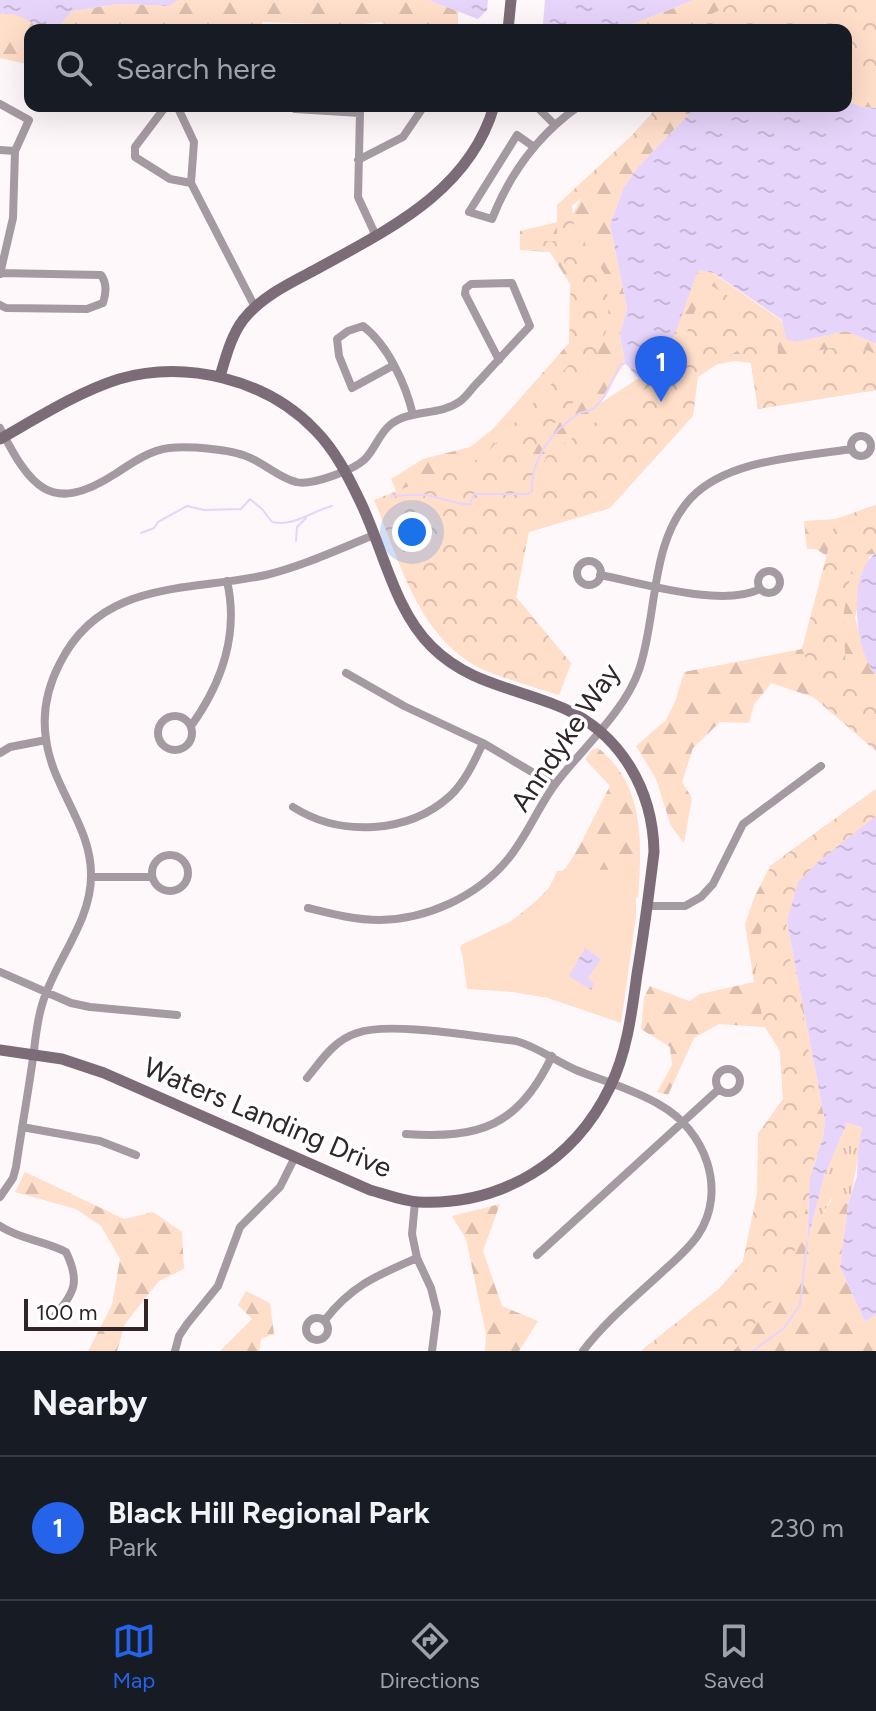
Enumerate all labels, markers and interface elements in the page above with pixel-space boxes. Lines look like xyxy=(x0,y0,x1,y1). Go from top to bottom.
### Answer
search box xyxy=(24,24,852,112)
icon: search xyxy=(52,46,96,90)
text: Search here xyxy=(116,50,276,87)
pin: 1 xyxy=(635,336,687,402)
your location xyxy=(392,512,432,552)
street label: Anndyke Way xyxy=(503,656,627,818)
street label: Waters Landing Drive xyxy=(139,1049,397,1185)
scale bar xyxy=(24,1295,148,1331)
text: 100 m xyxy=(36,1299,97,1326)
text: Nearby xyxy=(32,1383,147,1424)
text: Black Hill Regional Park xyxy=(108,1494,430,1531)
text: 1 xyxy=(53,1512,63,1544)
text: 230 m xyxy=(770,1512,844,1544)
text: Park xyxy=(108,1531,157,1563)
tab: Map xyxy=(112,1619,156,1694)
tab: Directions xyxy=(380,1619,480,1694)
tab: Saved xyxy=(703,1619,764,1694)

